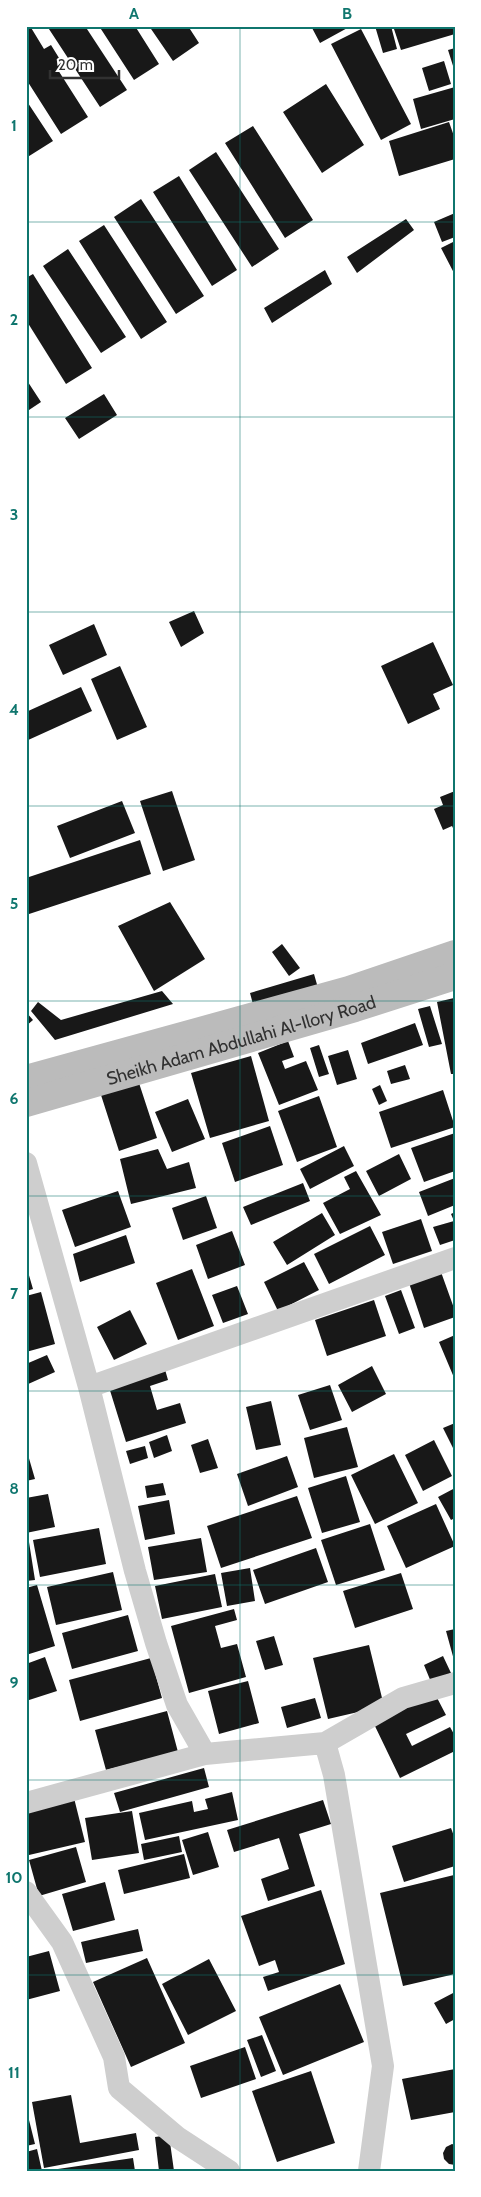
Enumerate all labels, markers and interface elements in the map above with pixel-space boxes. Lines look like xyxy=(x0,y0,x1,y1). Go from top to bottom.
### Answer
text: A xyxy=(129,4,139,23)
text: B xyxy=(342,4,352,23)
scale bar xyxy=(50,48,119,80)
text: 20 m xyxy=(58,56,93,74)
text: 1 xyxy=(11,116,17,135)
text: 2 xyxy=(10,310,18,329)
text: 3 xyxy=(10,505,18,524)
text: 4 xyxy=(9,700,19,719)
text: 5 xyxy=(10,894,18,913)
street label: Sheikh Adam Abdullahi Al-Ilory Road xyxy=(104,991,378,1090)
text: 6 xyxy=(10,1089,19,1108)
text: 7 xyxy=(10,1284,19,1303)
text: 8 xyxy=(9,1479,19,1498)
text: 9 xyxy=(10,1673,19,1692)
text: 10 xyxy=(5,1868,23,1887)
text: 11 xyxy=(8,2063,20,2082)

